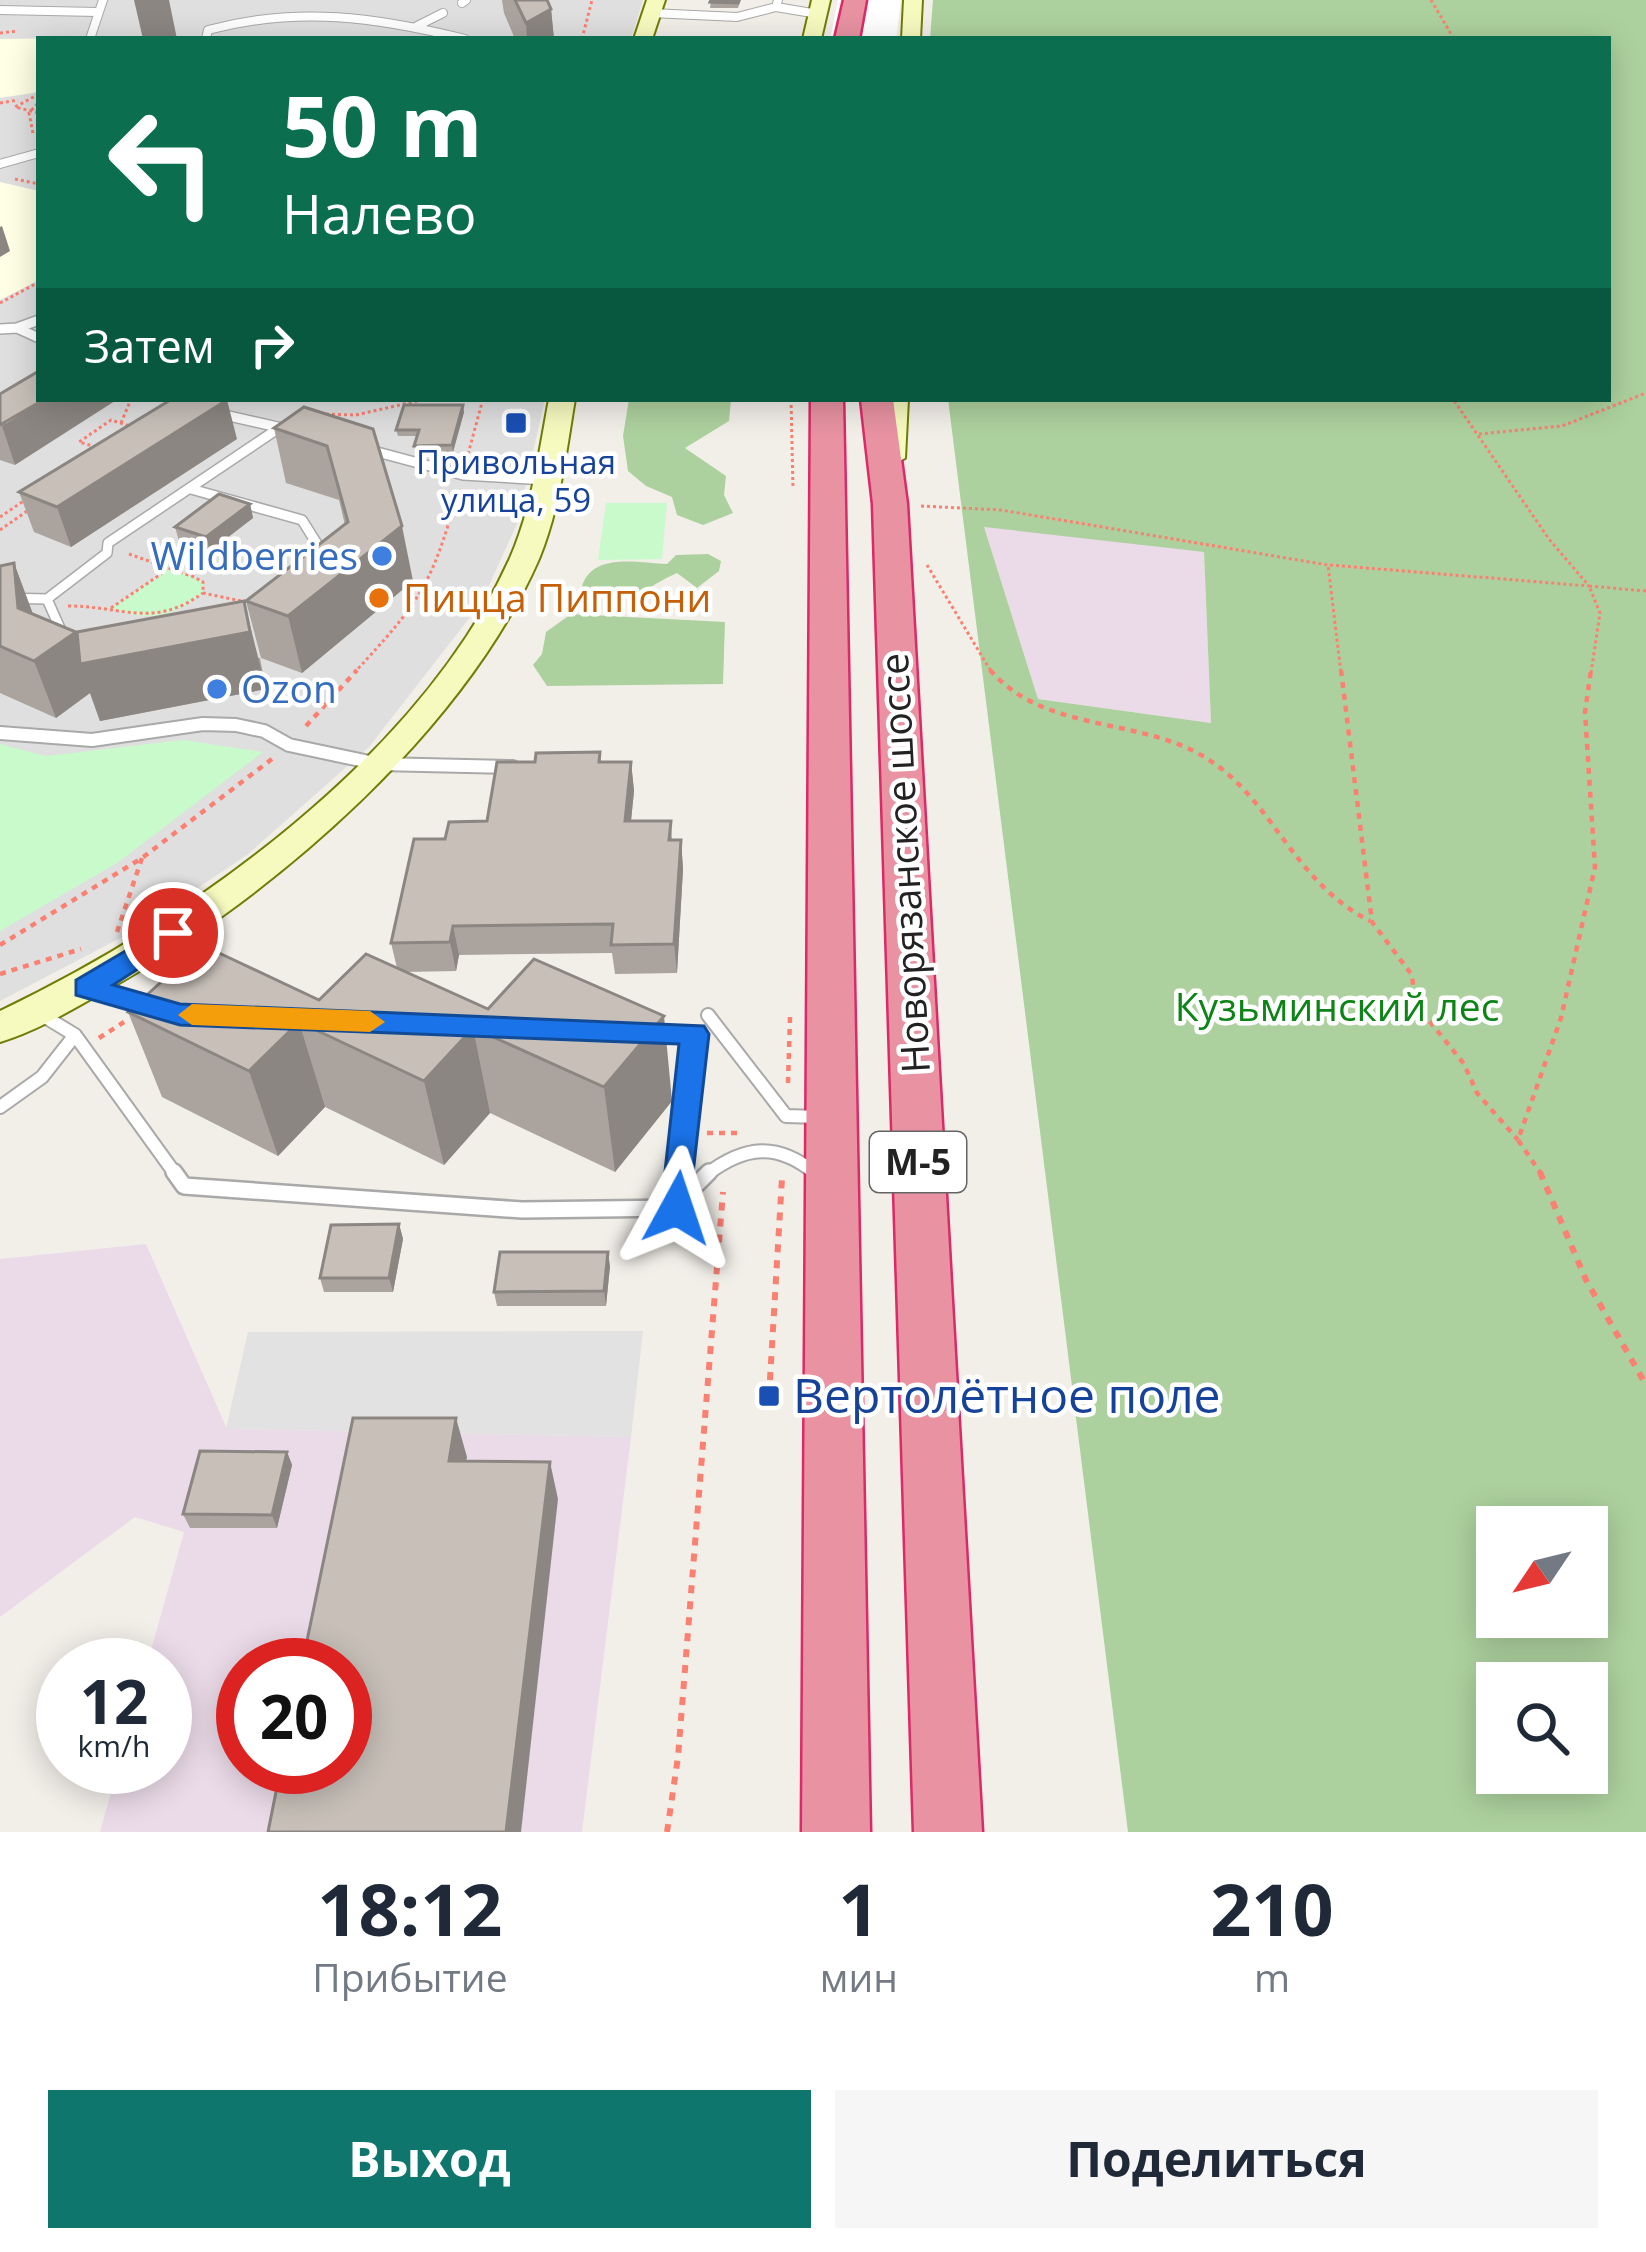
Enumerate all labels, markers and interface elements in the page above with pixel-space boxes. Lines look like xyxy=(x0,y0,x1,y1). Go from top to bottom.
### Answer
text: 50 m xyxy=(282,67,482,182)
icon: left xyxy=(84,84,240,240)
text: Налево xyxy=(282,176,477,250)
icon: right xyxy=(239,312,305,378)
text: Затем xyxy=(84,315,215,376)
marker: Привольная улица, 59 xyxy=(503,410,529,436)
place label: Привольная улица, 59 xyxy=(416,439,616,522)
place label: Wildberries xyxy=(150,528,358,581)
marker: Wildberries xyxy=(369,543,395,569)
place label: Пицца Пиппони xyxy=(403,570,711,623)
marker: Пицца Пиппони xyxy=(366,585,392,611)
street label: Новорязанское шоссе xyxy=(866,652,941,1074)
place label: Ozon xyxy=(241,661,337,714)
marker: Ozon xyxy=(204,676,230,702)
pin xyxy=(122,882,224,984)
icon: arrive xyxy=(140,900,206,966)
park label: Кузьминский лес xyxy=(1175,979,1499,1032)
road number: М-5 xyxy=(870,1132,966,1192)
position arrow xyxy=(614,1145,740,1271)
place label: Вертолётное поле xyxy=(793,1362,1221,1427)
marker: Вертолётное поле xyxy=(756,1383,782,1409)
north arrow xyxy=(1476,1506,1608,1638)
map controls xyxy=(1476,1506,1608,1794)
speed limit sign: 20 xyxy=(216,1638,372,1794)
text: 12 xyxy=(80,1660,148,1742)
button: search xyxy=(1476,1662,1608,1794)
text: km/h xyxy=(78,1725,150,1766)
text: 18:12 xyxy=(317,1859,503,1957)
text: 1 xyxy=(838,1859,879,1957)
text: 210 xyxy=(1210,1859,1334,1957)
text: Прибытие xyxy=(312,1950,508,2003)
text: мин xyxy=(820,1950,898,2003)
text: m xyxy=(1254,1950,1290,2003)
button: Выход xyxy=(48,2090,811,2228)
button: Поделиться xyxy=(835,2090,1598,2228)

